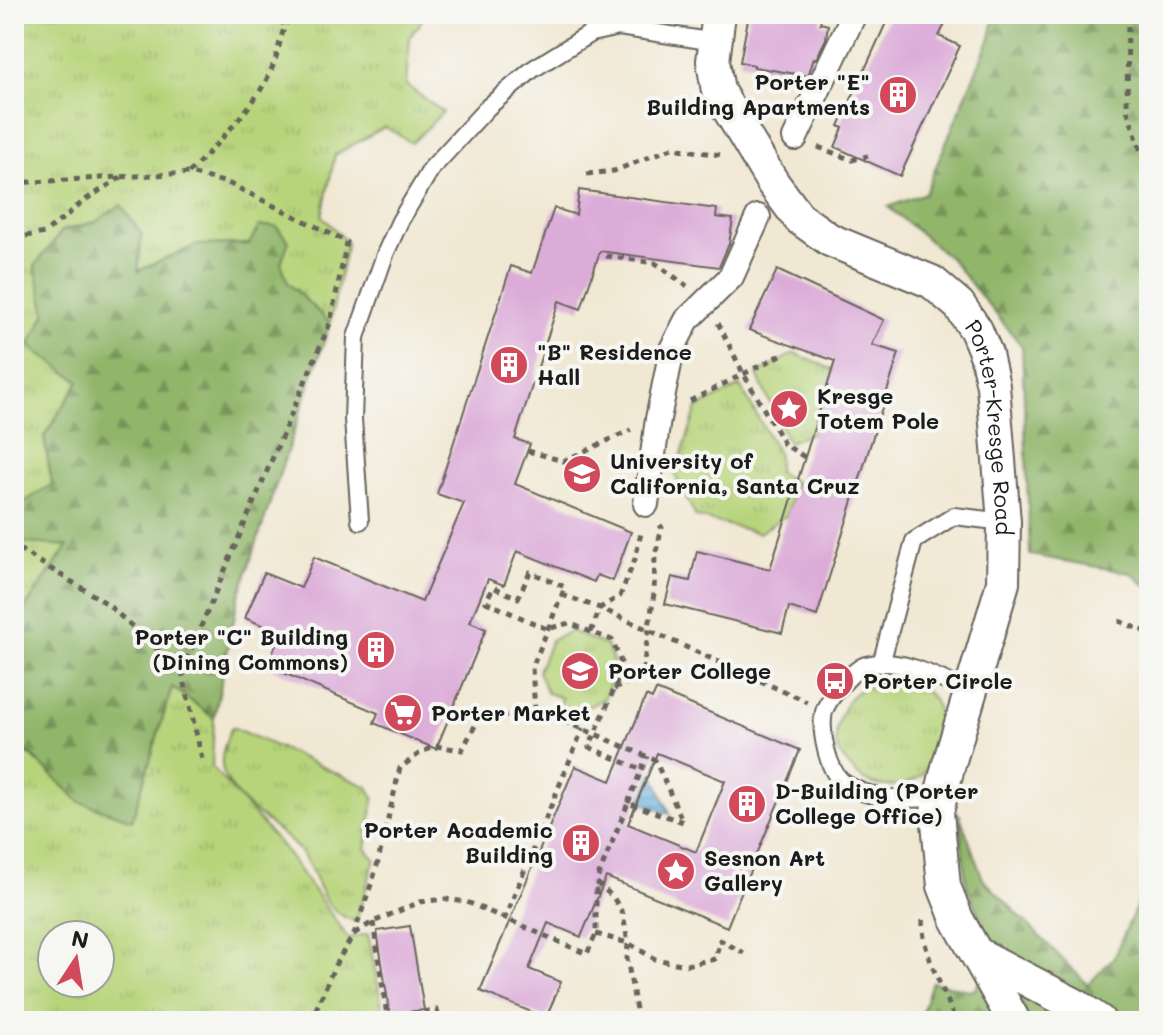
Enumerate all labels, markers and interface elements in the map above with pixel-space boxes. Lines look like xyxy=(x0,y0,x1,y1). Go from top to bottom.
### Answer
place label: Porter "E" Building Apartments xyxy=(646,67,870,121)
building icon: Porter "E" Building Apartments xyxy=(877,74,919,116)
street label: Porter-Kresge Road xyxy=(959,314,1019,536)
place label: "B" Residence Hall xyxy=(537,337,692,391)
building icon: "B" Residence Hall xyxy=(488,344,530,386)
place label: Kresge Totem Pole xyxy=(817,381,939,435)
place icon: Kresge Totem Pole xyxy=(768,388,810,430)
place label: University of California, Santa Cruz xyxy=(610,446,860,500)
school or university icon: University of California, Santa Cruz xyxy=(561,453,603,495)
place label: Porter "C" Building (Dining Commons) xyxy=(134,622,348,676)
building icon: Porter "C" Building (Dining Commons) xyxy=(355,629,397,671)
school or university icon: Porter College xyxy=(559,650,601,692)
place label: Porter College xyxy=(608,656,771,685)
bus stop icon: Porter Circle xyxy=(814,660,856,702)
place label: Porter Circle xyxy=(863,666,1013,695)
supermarket icon: Porter Market xyxy=(382,692,424,734)
place label: Porter Market xyxy=(431,698,591,727)
place label: D-Building (Porter College Office) xyxy=(775,776,978,830)
building icon: D-Building (Porter College Office) xyxy=(726,783,768,825)
place label: Porter Academic Building xyxy=(364,815,553,869)
building icon: Porter Academic Building xyxy=(560,822,602,864)
place label: Sesnon Art Gallery xyxy=(704,843,825,897)
place icon: Sesnon Art Gallery xyxy=(655,850,697,892)
north arrow xyxy=(36,919,116,999)
text: N xyxy=(69,923,91,955)

